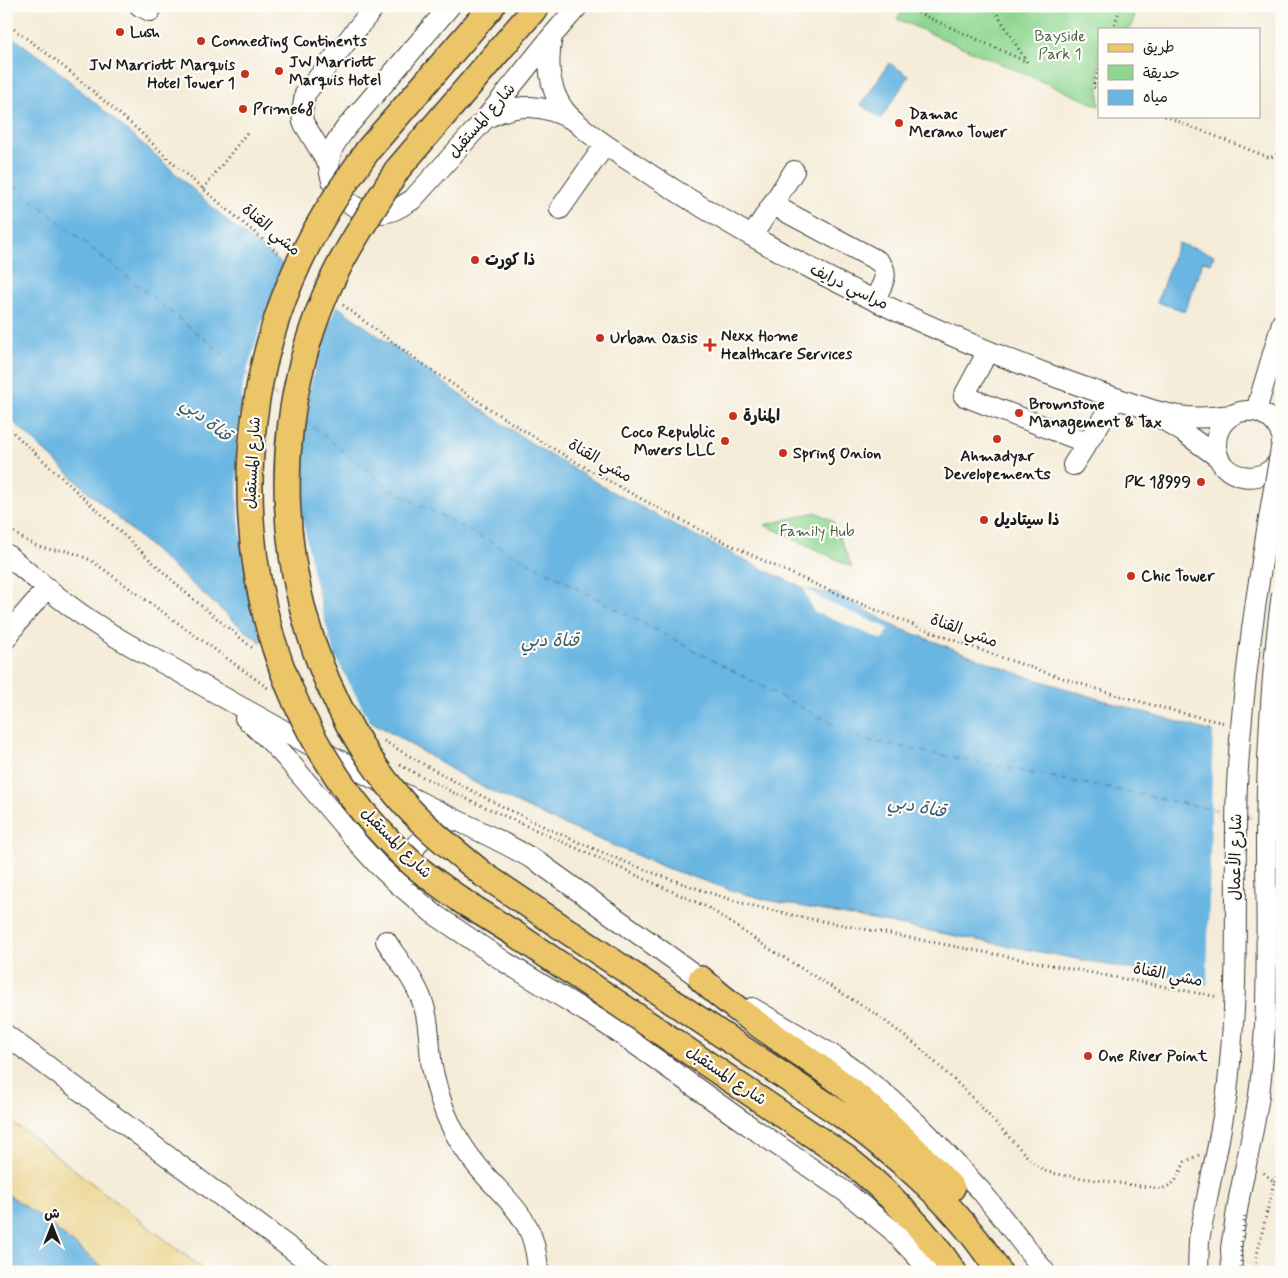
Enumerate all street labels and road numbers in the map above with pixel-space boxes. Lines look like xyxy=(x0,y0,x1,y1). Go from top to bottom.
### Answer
street label: شارع المستقبل xyxy=(444,79,520,163)
street label: مشي القناة xyxy=(235,199,305,263)
street label: مراسي درايف xyxy=(805,259,892,318)
street label: شارع المستقبل xyxy=(240,416,266,510)
street label: مشي القناة xyxy=(563,434,636,490)
street label: مشي القناة xyxy=(926,609,1001,656)
street label: شارع المستقبل xyxy=(356,803,436,883)
street label: شارع الأعمال xyxy=(1224,813,1247,901)
street label: مشي القناة xyxy=(1131,958,1205,995)
street label: شارع المستقبل xyxy=(682,1041,770,1111)

